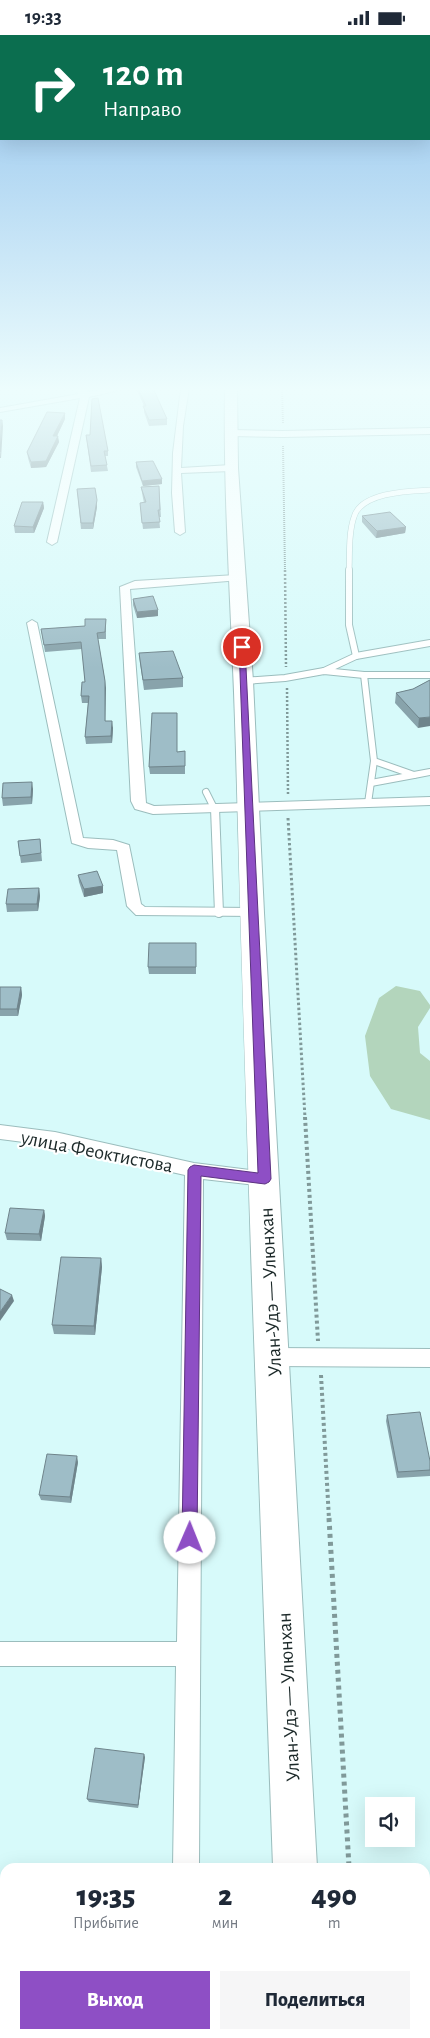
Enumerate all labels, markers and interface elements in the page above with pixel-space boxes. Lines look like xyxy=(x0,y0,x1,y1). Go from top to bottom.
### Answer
text: 19:33 xyxy=(25,8,62,27)
icon: right xyxy=(20,55,85,120)
text: 120 m xyxy=(103,57,184,92)
text: Направо xyxy=(103,98,181,120)
pin xyxy=(221,626,263,668)
icon: arrive xyxy=(228,633,256,661)
street label: улица Феоктистова xyxy=(18,1127,175,1177)
street label: Улан-Удэ — Улюнхан xyxy=(257,1207,285,1377)
position arrow xyxy=(163,1511,215,1563)
street label: Улан-Удэ — Улюнхан xyxy=(275,1612,303,1782)
map controls xyxy=(365,1797,415,1847)
button: sound xyxy=(365,1797,415,1847)
text: 19:35 xyxy=(76,1881,135,1911)
text: 2 xyxy=(218,1881,232,1911)
text: 490 xyxy=(311,1881,357,1911)
text: Прибытие xyxy=(73,1915,139,1931)
text: мин xyxy=(212,1915,238,1931)
text: m xyxy=(328,1915,341,1931)
button: Выход xyxy=(20,1971,210,2029)
button: Поделиться xyxy=(220,1971,410,2029)

